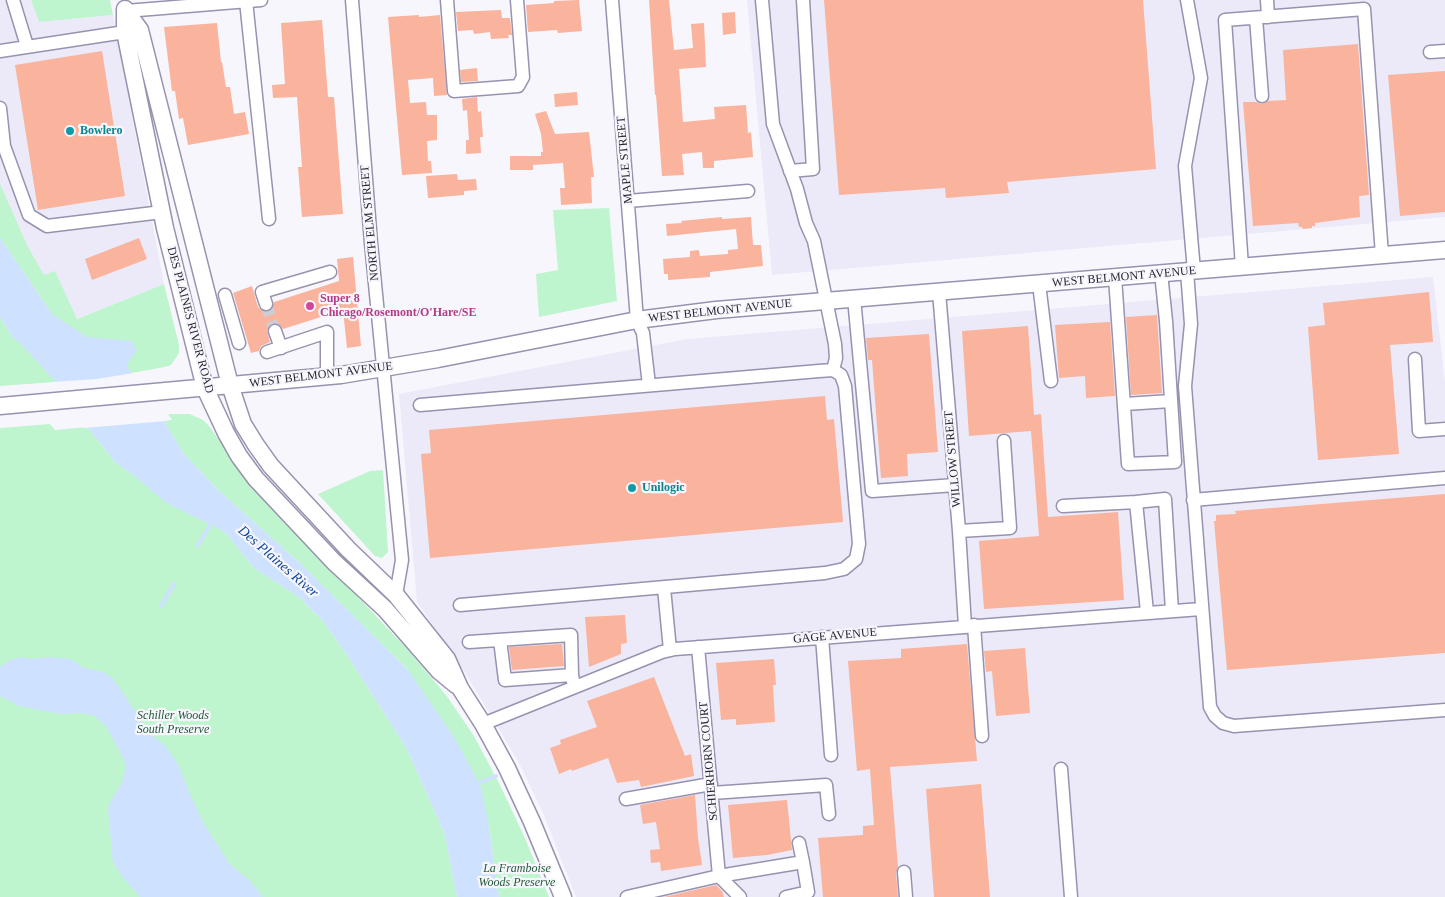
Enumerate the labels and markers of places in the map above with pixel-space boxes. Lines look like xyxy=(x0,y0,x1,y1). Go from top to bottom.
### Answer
place label: Bowlero xyxy=(80,124,122,138)
marker: Bowlero xyxy=(64,125,76,137)
place label: Super 8 Chicago/Rosemont/O'Hare/SE xyxy=(320,292,476,320)
marker: Super 8 Chicago/Rosemont/O'Hare/SE xyxy=(304,300,316,312)
place label: Unilogic xyxy=(642,481,685,495)
marker: Unilogic xyxy=(626,482,638,494)

